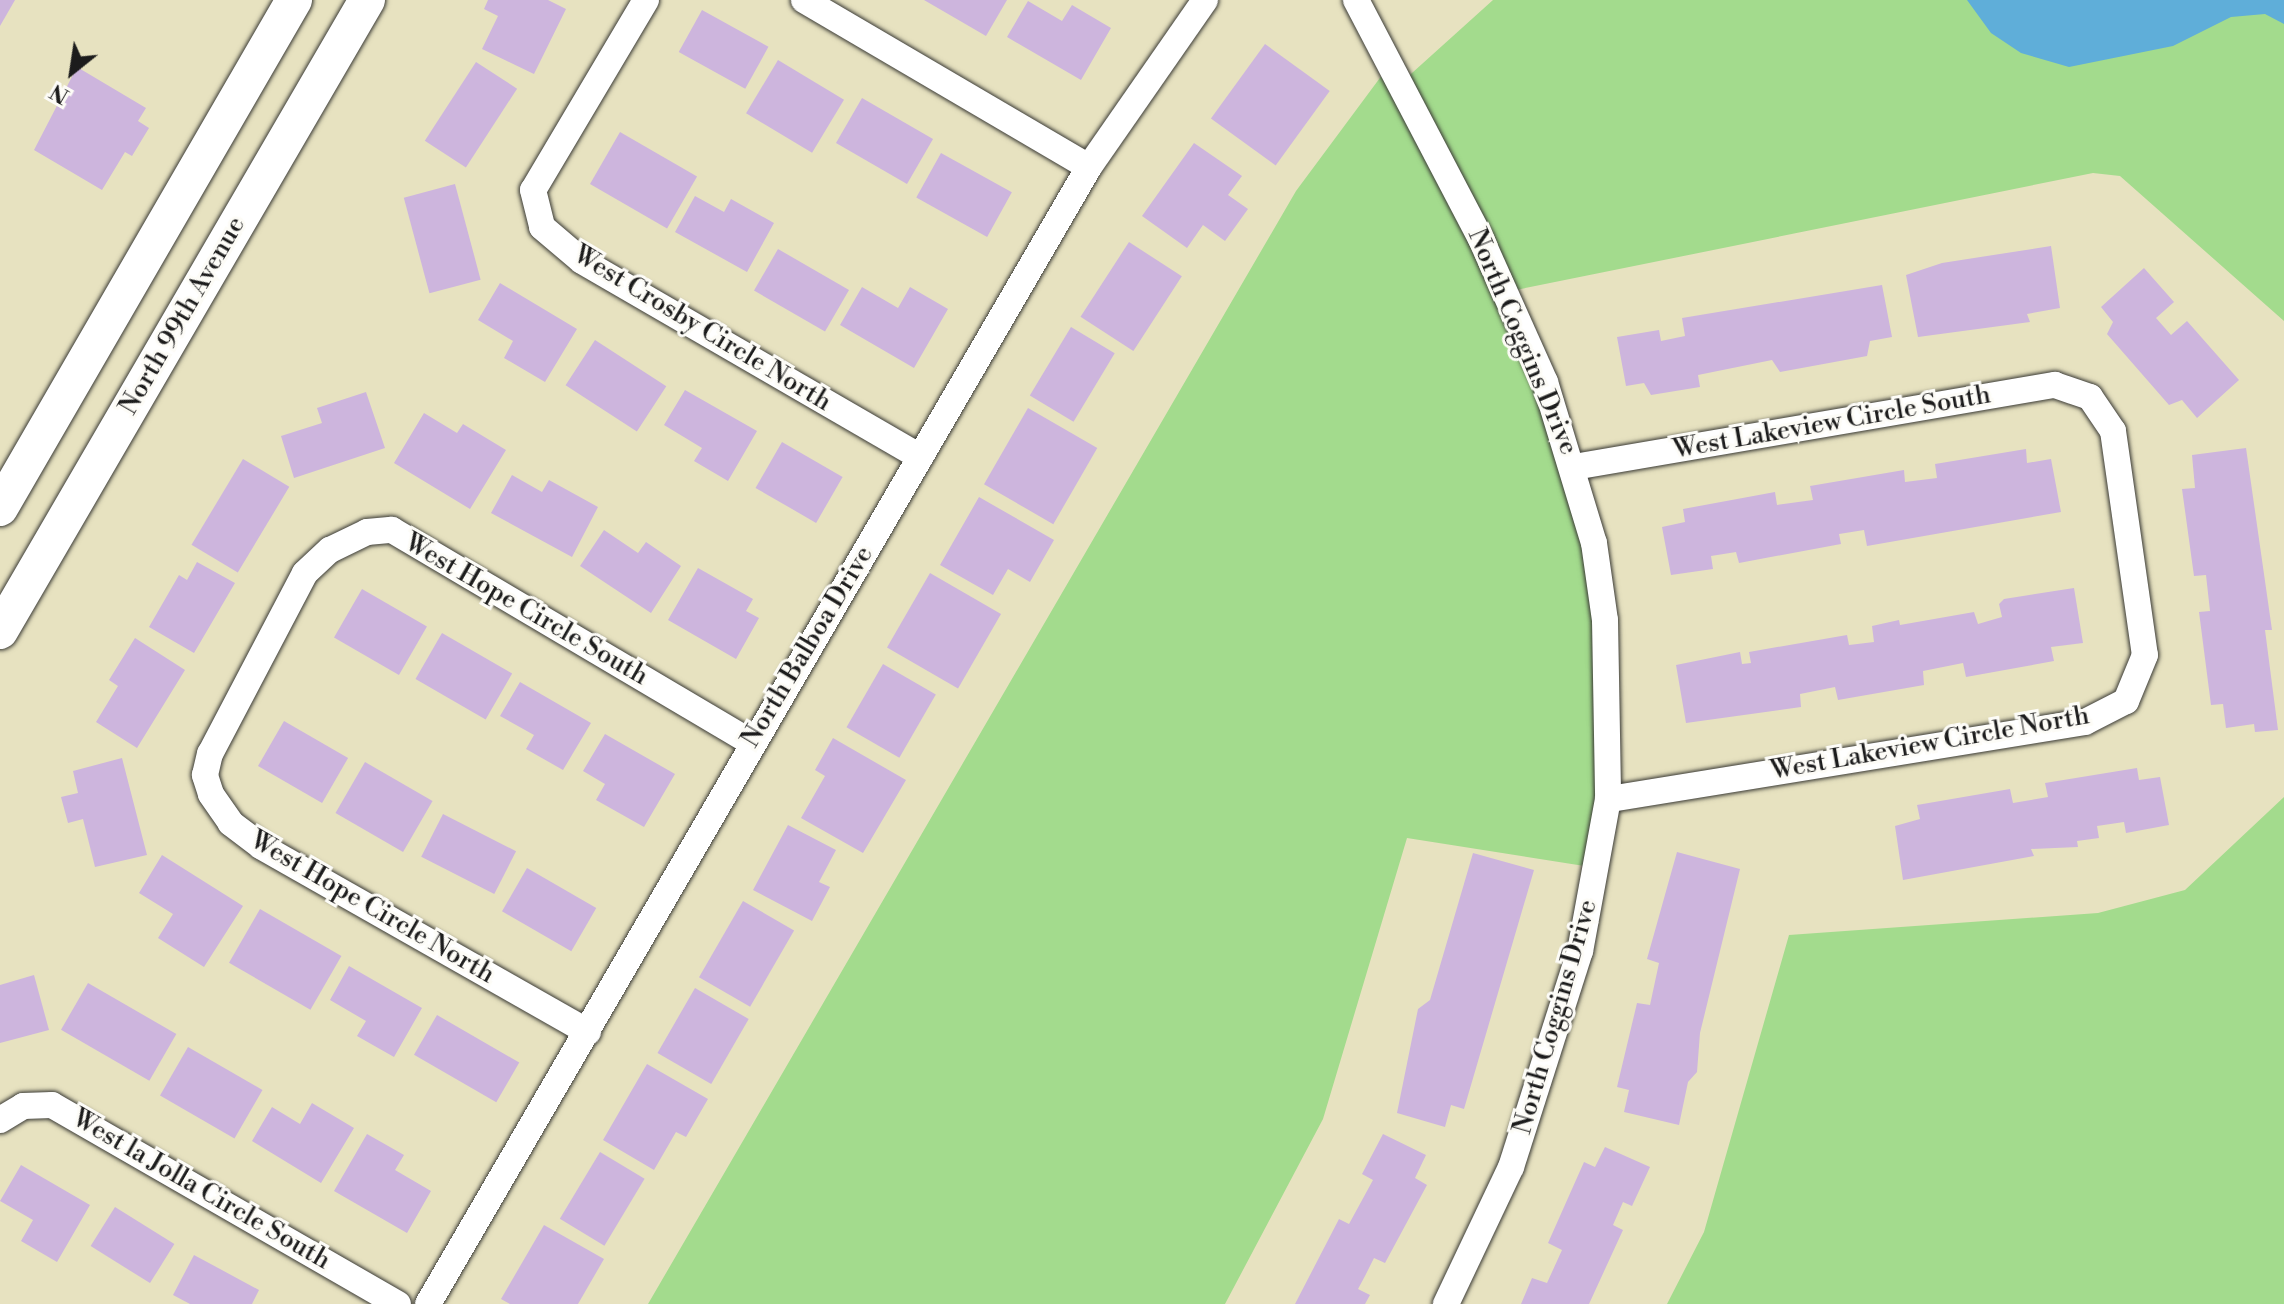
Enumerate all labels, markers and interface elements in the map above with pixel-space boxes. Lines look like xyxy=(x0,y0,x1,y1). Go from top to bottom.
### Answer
north arrow xyxy=(32,32,112,112)
text: N xyxy=(45,77,74,109)
street label: North 99th Avenue xyxy=(114,211,252,421)
street label: North Coggins Drive xyxy=(1460,224,1584,460)
street label: West Crosby Circle North xyxy=(567,240,837,418)
street label: West Lakeview Circle South xyxy=(1671,380,1993,466)
street label: West Hope Circle South xyxy=(399,527,653,693)
street label: North Balboa Drive xyxy=(736,541,880,753)
street label: West Lakeview Circle North xyxy=(1768,701,2092,787)
street label: West Hope Circle North xyxy=(244,825,500,991)
street label: North Coggins Drive xyxy=(1508,896,1604,1138)
street label: West la Jolla Circle South xyxy=(66,1103,336,1277)

